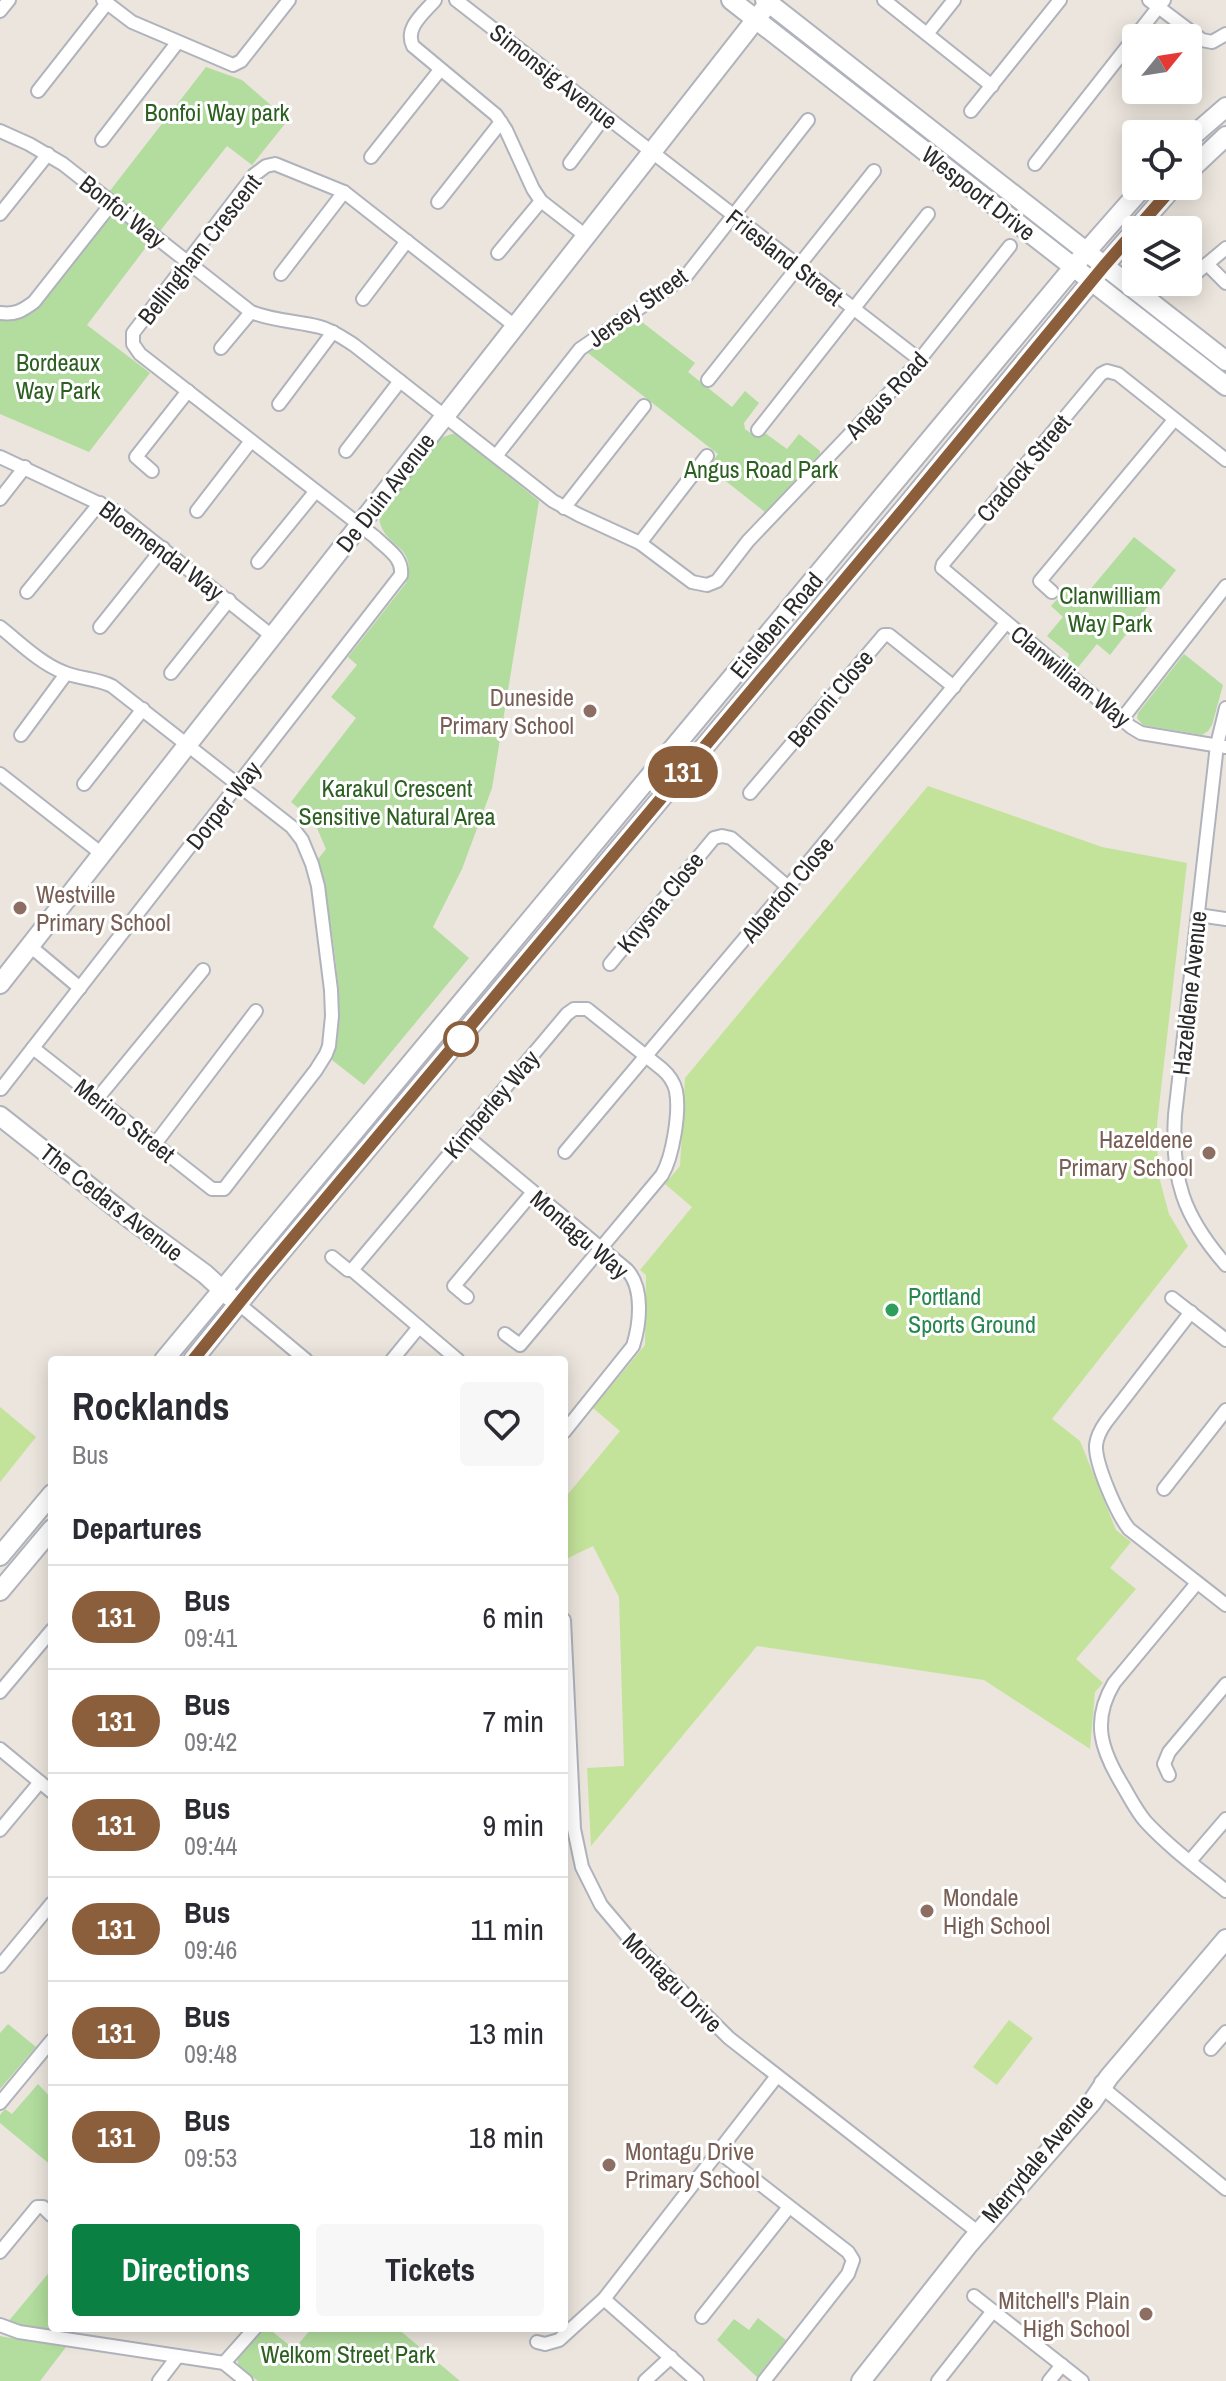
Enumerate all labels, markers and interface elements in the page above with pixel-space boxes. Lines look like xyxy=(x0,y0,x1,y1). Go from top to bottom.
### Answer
street label: Simonsig Avenue xyxy=(483,16,625,136)
north arrow xyxy=(1122,24,1202,104)
map controls xyxy=(1122,24,1202,296)
park label: Bonfoi Way park xyxy=(145,96,290,128)
button: locate xyxy=(1122,120,1202,200)
street label: Wespoort Drive xyxy=(915,138,1043,248)
street label: Bonfoi Way xyxy=(73,167,173,255)
street label: Bellingham Crescent xyxy=(130,167,268,331)
street label: Friesland Street xyxy=(720,201,850,313)
button: layers xyxy=(1122,216,1202,296)
street label: Jersey Street xyxy=(581,260,694,354)
street label: Angus Road xyxy=(837,344,935,446)
park label: Bordeaux Way Park xyxy=(16,346,100,406)
street label: Cradock Street xyxy=(969,407,1078,529)
street label: De Duin Avenue xyxy=(328,426,442,558)
park label: Angus Road Park xyxy=(683,453,838,485)
street label: Bloemendal Way xyxy=(93,493,231,607)
street label: Eisleben Road xyxy=(722,565,830,685)
park label: Clanwilliam Way Park xyxy=(1059,579,1161,639)
street label: Clanwilliam Way xyxy=(1004,618,1138,734)
street label: Benoni Close xyxy=(780,642,880,754)
place label: Duneside Primary School xyxy=(439,681,574,741)
marker: Duneside Primary School xyxy=(581,702,599,720)
line badge: 131 xyxy=(637,746,729,798)
text: 131 xyxy=(664,753,702,791)
street label: Dorper Way xyxy=(178,754,268,856)
park label: Karakul Crescent Sensitive Natural Area xyxy=(299,772,496,832)
street label: Alberton Close xyxy=(733,829,841,949)
street label: Knysna Close xyxy=(609,845,711,959)
place label: Westville Primary School xyxy=(36,878,171,938)
marker: Westville Primary School xyxy=(11,899,29,917)
street label: Hazeldene Avenue xyxy=(1164,909,1214,1077)
unlabelled marker xyxy=(444,1022,478,1056)
street label: Kimberley Way xyxy=(436,1043,546,1165)
street label: Merino Street xyxy=(68,1071,182,1170)
place label: Hazeldene Primary School xyxy=(1058,1123,1193,1183)
street label: The Cedars Avenue xyxy=(34,1136,190,1268)
marker: Hazeldene Primary School xyxy=(1200,1144,1218,1162)
street label: Montagu Way xyxy=(524,1182,636,1286)
place label: Portland Sports Ground xyxy=(908,1280,1036,1340)
marker: Portland Sports Ground xyxy=(883,1301,901,1319)
text: Rocklands xyxy=(72,1381,230,1432)
button: heart xyxy=(460,1382,544,1466)
text: Bus xyxy=(72,1437,109,1472)
text: Departures xyxy=(72,1508,202,1548)
text: Bus xyxy=(184,1580,230,1620)
text: 6 min xyxy=(482,1597,544,1637)
text: 131 xyxy=(97,1598,135,1636)
text: 09:41 xyxy=(184,1620,237,1655)
text: Bus xyxy=(184,1684,230,1724)
text: 7 min xyxy=(482,1701,544,1741)
text: 131 xyxy=(97,1702,135,1740)
text: 09:42 xyxy=(184,1724,237,1759)
text: Bus xyxy=(184,1788,230,1828)
text: 9 min xyxy=(482,1805,544,1845)
text: 131 xyxy=(97,1806,135,1844)
text: 09:44 xyxy=(184,1828,237,1863)
place label: Mondale High School xyxy=(943,1881,1050,1941)
text: Bus xyxy=(184,1892,230,1932)
marker: Mondale High School xyxy=(918,1902,936,1920)
text: 11 min xyxy=(471,1909,544,1949)
text: 131 xyxy=(97,1910,135,1948)
street label: Montagu Drive xyxy=(616,1925,730,2039)
text: 09:46 xyxy=(184,1932,237,1967)
text: Bus xyxy=(184,1996,230,2036)
text: 13 min xyxy=(469,2013,544,2053)
text: 131 xyxy=(97,2014,135,2052)
text: 09:48 xyxy=(184,2036,237,2071)
street label: Merrydale Avenue xyxy=(974,2087,1100,2229)
text: Bus xyxy=(184,2100,230,2140)
text: 18 min xyxy=(469,2117,544,2157)
text: 131 xyxy=(97,2118,135,2156)
place label: Montagu Drive Primary School xyxy=(625,2135,760,2195)
text: 09:53 xyxy=(184,2140,237,2175)
marker: Montagu Drive Primary School xyxy=(600,2156,618,2174)
button: Directions xyxy=(72,2224,300,2316)
button: Tickets xyxy=(316,2224,544,2316)
place label: Mitchell's Plain High School xyxy=(998,2284,1130,2344)
marker: Mitchell's Plain High School xyxy=(1137,2305,1155,2323)
park label: Welkom Street Park xyxy=(261,2338,435,2370)

